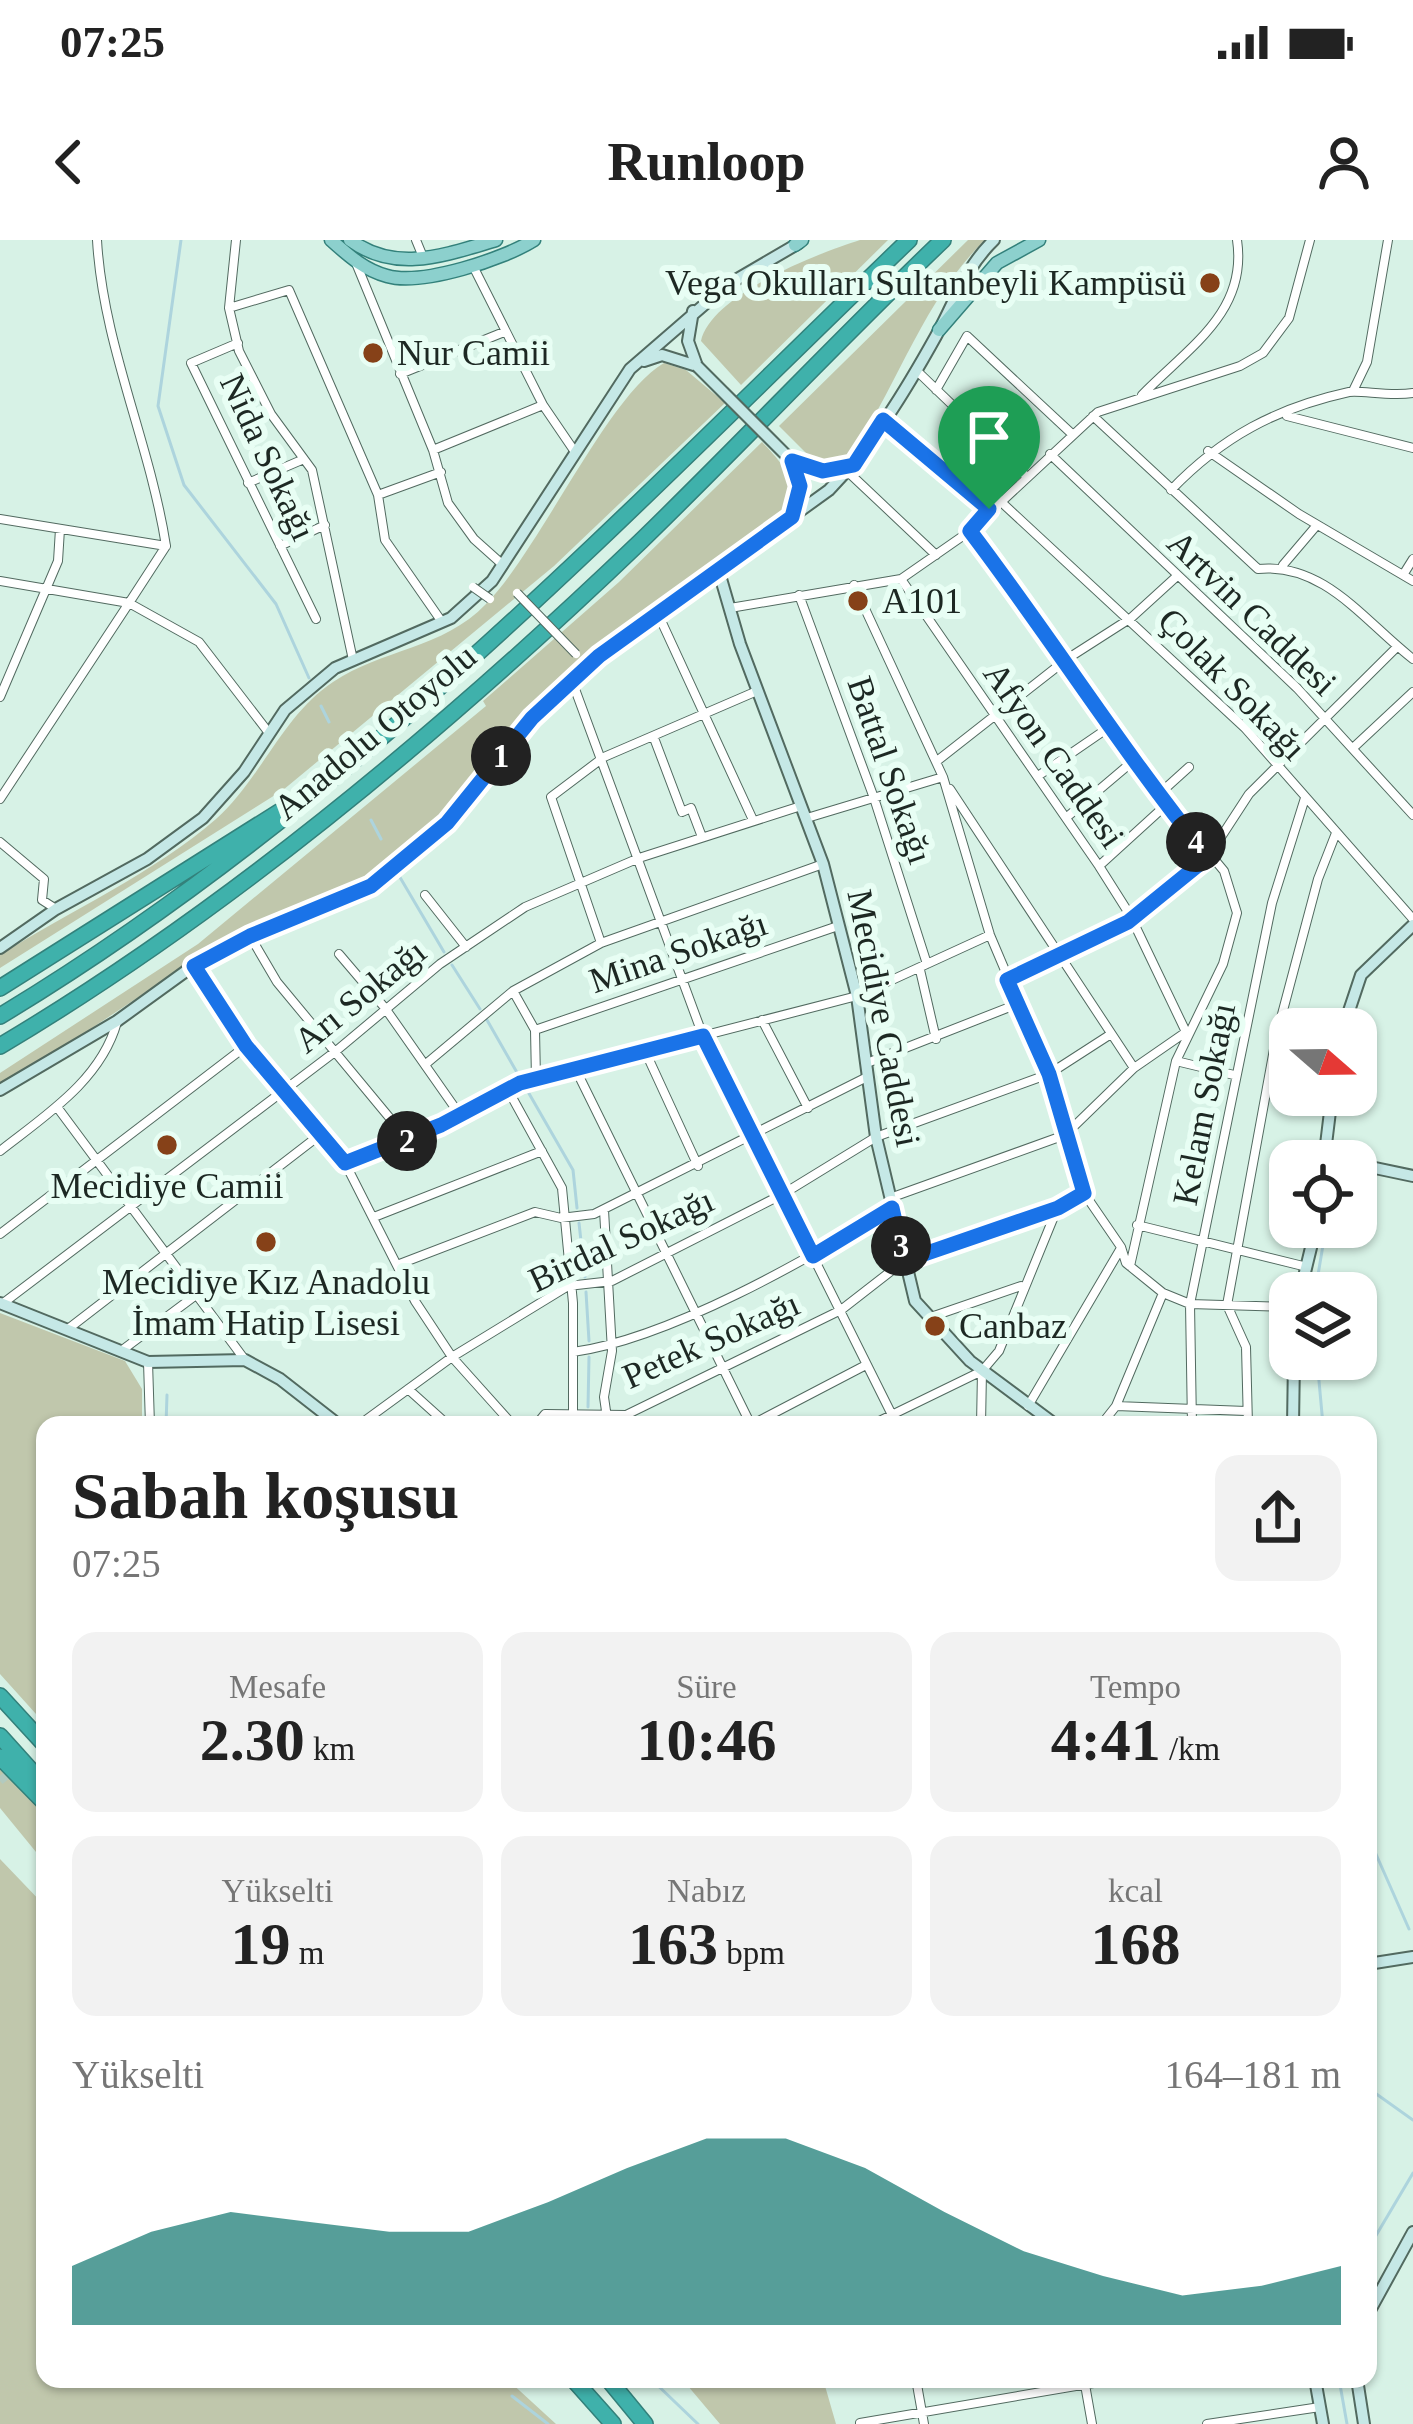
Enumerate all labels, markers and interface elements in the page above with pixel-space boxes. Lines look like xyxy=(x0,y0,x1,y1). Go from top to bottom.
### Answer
text: 07:25 xyxy=(60,17,165,67)
icon: back xyxy=(36,129,102,195)
icon: person xyxy=(1311,129,1377,195)
text: Runloop xyxy=(607,132,806,192)
place label: Vega Okulları Sultanbeyli Kampüsü xyxy=(665,263,1186,303)
marker: Vega Okulları Sultanbeyli Kampüsü xyxy=(1197,270,1223,296)
place label: Nur Camii xyxy=(397,333,550,373)
marker: Nur Camii xyxy=(360,340,386,366)
street label: Nida Sokağı xyxy=(212,367,324,547)
pin xyxy=(938,386,1040,509)
icon: arrive xyxy=(956,404,1022,470)
street label: Artvin Caddesi xyxy=(1159,523,1345,703)
place label: A101 xyxy=(882,581,962,621)
marker: A101 xyxy=(845,588,871,614)
street label: Çolak Sokağı xyxy=(1150,600,1314,768)
street label: Anadolu Otoyolu xyxy=(266,636,484,828)
street label: Afyon Caddesi xyxy=(975,655,1133,855)
street label: Battal Sokağı xyxy=(839,671,941,869)
pin: 1 xyxy=(471,726,531,786)
text: 1 xyxy=(493,738,509,774)
pin: 4 xyxy=(1166,812,1226,872)
text: 4 xyxy=(1188,824,1204,860)
street label: Mecidiye Caddesi xyxy=(839,886,929,1150)
street label: Mina Sokağı xyxy=(584,903,772,1001)
street label: Arı Sokağı xyxy=(286,931,434,1061)
street label: Kelam Sokağı xyxy=(1165,1000,1243,1208)
north arrow xyxy=(1269,1008,1377,1116)
map controls xyxy=(1269,1008,1377,1380)
pin: 2 xyxy=(377,1111,437,1171)
text: 2 xyxy=(399,1123,415,1159)
marker: Mecidiye Camii xyxy=(154,1132,180,1158)
button: locate xyxy=(1269,1140,1377,1248)
place label: Mecidiye Camii xyxy=(51,1166,283,1206)
street label: Birdal Sokağı xyxy=(522,1180,720,1300)
pin: 3 xyxy=(871,1216,931,1276)
text: 3 xyxy=(893,1228,909,1264)
marker: Mecidiye Kız Anadolu İmam Hatip Lisesi xyxy=(253,1229,279,1255)
place label: Mecidiye Kız Anadolu İmam Hatip Lisesi xyxy=(102,1262,430,1343)
button: layers xyxy=(1269,1272,1377,1380)
street label: Petek Sokağı xyxy=(617,1283,805,1397)
place label: Canbaz xyxy=(959,1306,1067,1346)
marker: Canbaz xyxy=(922,1313,948,1339)
button: share xyxy=(1215,1455,1341,1581)
text: Sabah koşusu xyxy=(72,1459,459,1532)
text: 07:25 xyxy=(72,1542,161,1585)
text: Mesafe xyxy=(229,1669,326,1705)
text: Süre xyxy=(676,1669,737,1705)
text: Tempo xyxy=(1090,1669,1181,1705)
text: 2.30 xyxy=(200,1707,305,1773)
text: 10:46 xyxy=(637,1707,776,1773)
text: 4:41 xyxy=(1051,1707,1161,1773)
text: km xyxy=(305,1731,355,1767)
text: /km xyxy=(1161,1731,1220,1767)
text: Yükselti xyxy=(222,1873,333,1909)
text: Nabız xyxy=(667,1873,746,1909)
text: kcal xyxy=(1108,1873,1163,1909)
text: 19 xyxy=(231,1911,291,1977)
text: 163 xyxy=(628,1911,718,1977)
text: 168 xyxy=(1091,1911,1181,1977)
text: m xyxy=(291,1935,324,1971)
text: bpm xyxy=(718,1935,785,1971)
text: Yükselti xyxy=(72,2053,204,2096)
text: 164–181 m xyxy=(1164,2053,1341,2096)

